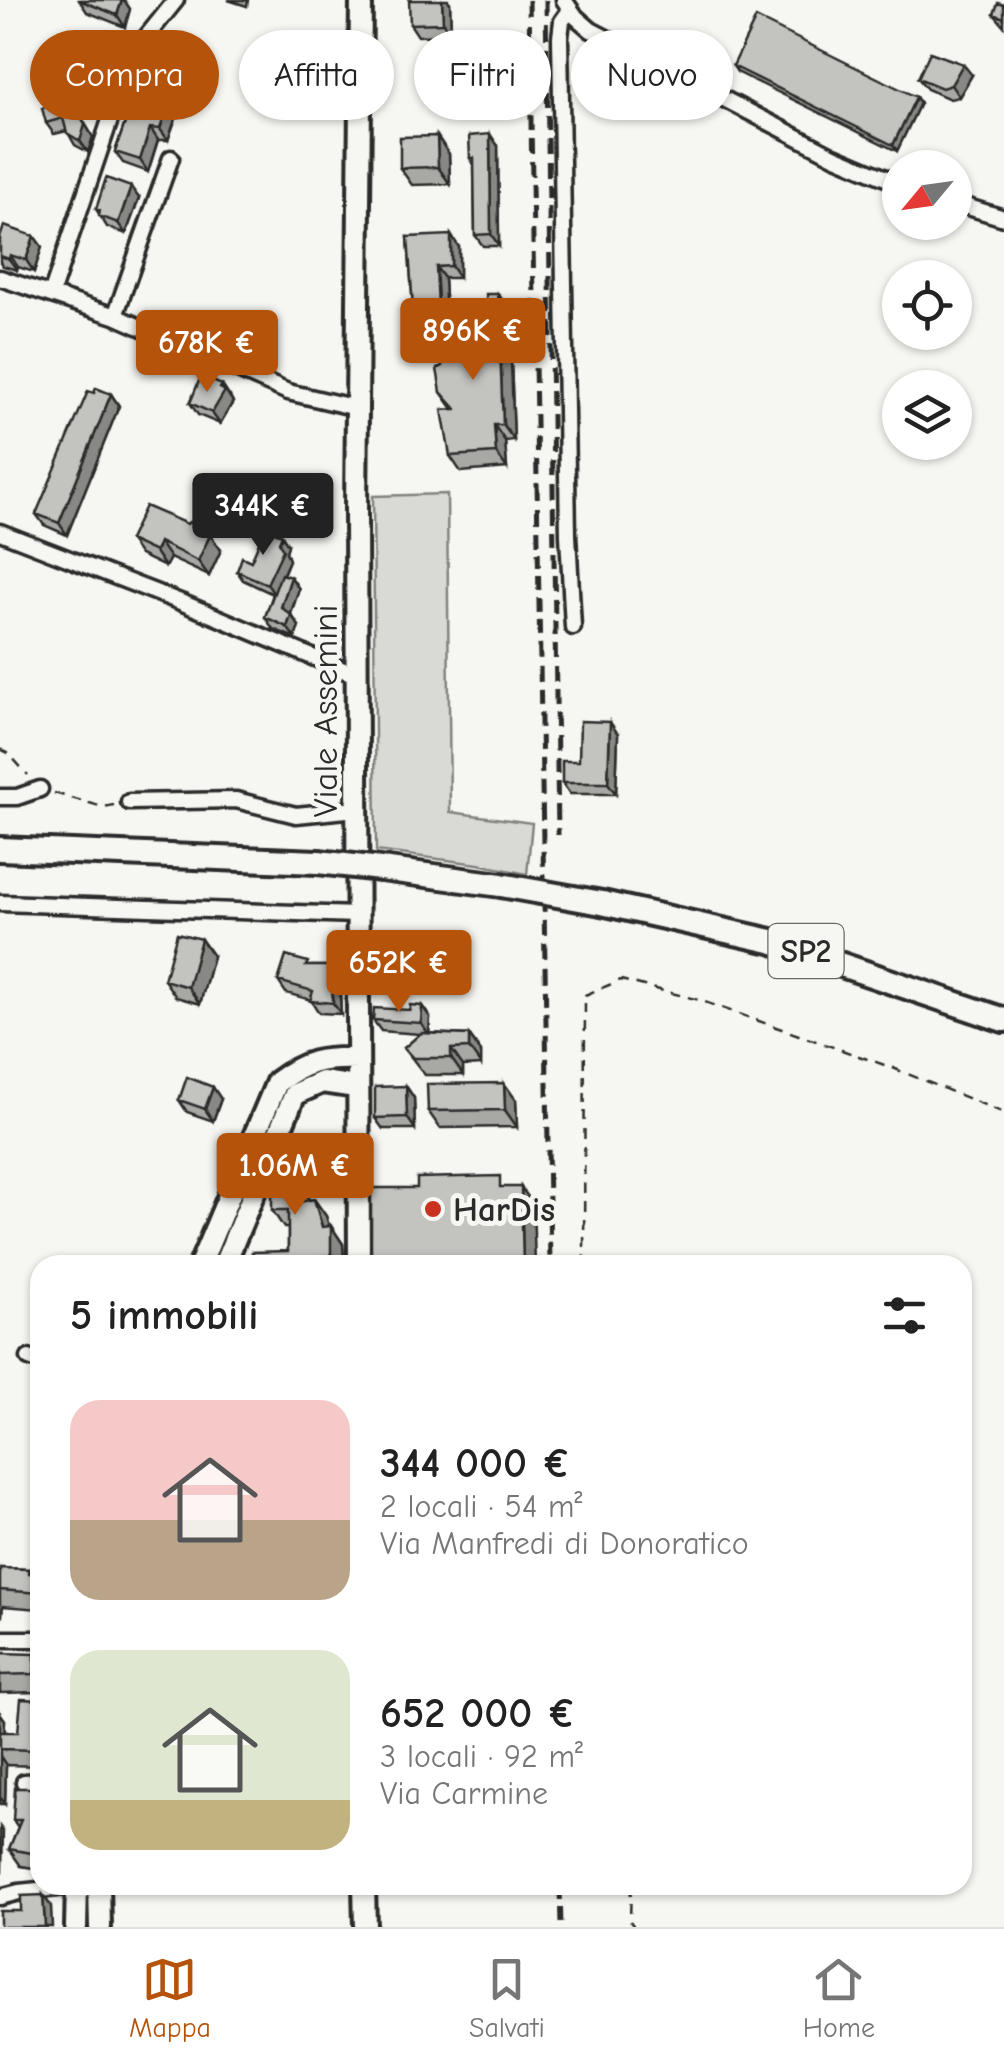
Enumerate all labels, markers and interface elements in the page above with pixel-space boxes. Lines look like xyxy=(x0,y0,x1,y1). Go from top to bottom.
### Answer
chip: Compra xyxy=(30,30,219,120)
chip: Affitta xyxy=(239,30,394,120)
chip: Filtri xyxy=(414,30,551,120)
chip: Nuovo xyxy=(571,30,733,120)
north arrow xyxy=(882,150,972,240)
map controls xyxy=(882,150,972,460)
button: locate xyxy=(882,260,972,350)
pin: 896K € xyxy=(392,298,554,383)
pin: 678K € xyxy=(126,310,288,395)
text: 896K € xyxy=(422,312,524,349)
text: 678K € xyxy=(158,324,256,361)
button: layers xyxy=(882,370,972,460)
pin: 344K € xyxy=(182,473,344,558)
text: 344K € xyxy=(214,487,312,524)
street label: Viale Assemini xyxy=(305,605,346,817)
road number: SP2 xyxy=(768,924,844,978)
pin: 652K € xyxy=(318,930,480,1015)
text: 652K € xyxy=(348,944,450,981)
pin: 1.06M € xyxy=(203,1133,387,1218)
text: 1.06M € xyxy=(239,1147,351,1184)
place label: HarDis xyxy=(453,1189,555,1230)
marker: HarDis xyxy=(422,1198,444,1220)
icon: filters xyxy=(877,1288,932,1343)
text: 5 immobili xyxy=(70,1291,258,1340)
text: 344 000 € xyxy=(380,1439,571,1488)
icon: home xyxy=(150,1440,270,1560)
text: 2 locali · 54 m² xyxy=(380,1488,583,1525)
text: Via Manfredi di Donoratico xyxy=(380,1525,749,1562)
text: 652 000 € xyxy=(380,1689,576,1738)
icon: home xyxy=(150,1690,270,1810)
text: 3 locali · 92 m² xyxy=(380,1738,583,1775)
text: Via Carmine xyxy=(380,1775,548,1812)
tab: Mappa xyxy=(129,1952,211,2044)
tab: Salvati xyxy=(469,1952,545,2044)
tab: Home xyxy=(803,1952,875,2044)

